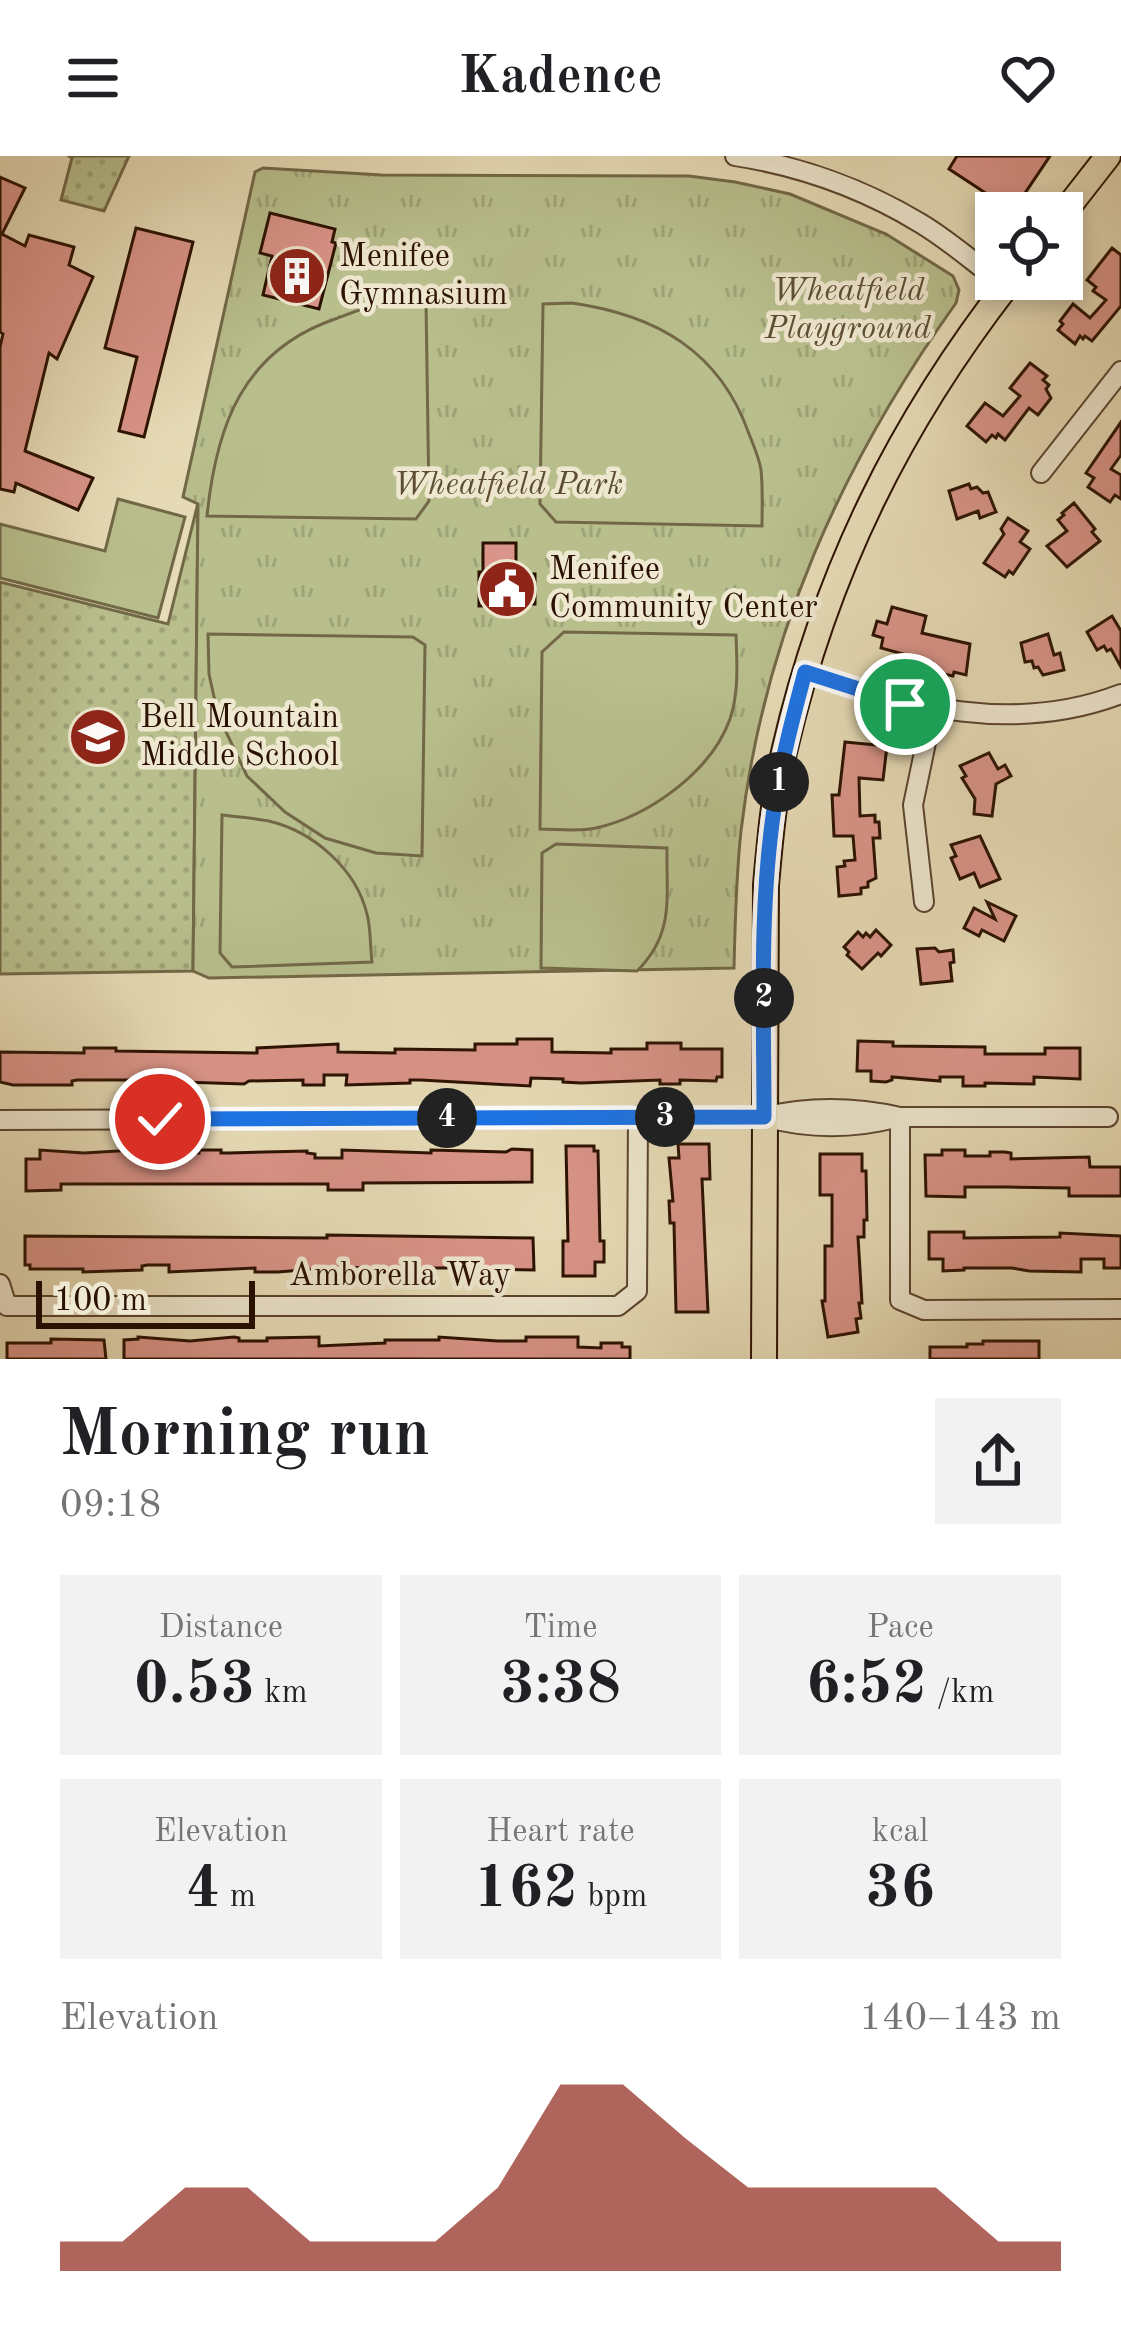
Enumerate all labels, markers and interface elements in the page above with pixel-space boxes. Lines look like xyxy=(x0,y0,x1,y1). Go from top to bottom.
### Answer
icon: menu xyxy=(60,45,126,111)
icon: heart xyxy=(995,45,1061,111)
text: Kadence xyxy=(458,51,663,105)
map controls xyxy=(975,192,1083,300)
button: locate xyxy=(975,192,1083,300)
place label: Menifee Gymnasium xyxy=(339,241,508,312)
building icon: Menifee Gymnasium xyxy=(266,245,328,307)
park label: Wheatfield Playground xyxy=(764,275,932,346)
park label: Wheatfield Park xyxy=(393,469,623,502)
place label: Menifee Community Center xyxy=(549,554,818,625)
public building icon: Menifee Community Center xyxy=(476,558,538,620)
pin xyxy=(854,653,956,755)
icon: arrive xyxy=(872,671,938,737)
place label: Bell Mountain Middle School xyxy=(140,702,339,773)
school or university icon: Bell Mountain Middle School xyxy=(67,706,129,768)
pin: 1 xyxy=(749,752,809,812)
text: 1 xyxy=(769,765,789,798)
pin: 2 xyxy=(734,968,794,1028)
text: 2 xyxy=(754,981,774,1014)
pin xyxy=(109,1068,211,1170)
icon: check xyxy=(127,1086,193,1152)
pin: 3 xyxy=(635,1087,695,1147)
pin: 4 xyxy=(417,1088,477,1148)
text: 3 xyxy=(655,1100,675,1133)
text: 4 xyxy=(437,1101,457,1134)
street label: Amborella Way xyxy=(289,1260,511,1293)
scale bar xyxy=(36,1275,255,1328)
text: 100 m xyxy=(54,1285,147,1318)
button: share xyxy=(935,1398,1061,1524)
text: Morning run xyxy=(60,1404,430,1470)
text: 09:18 xyxy=(60,1486,161,1525)
text: Distance xyxy=(159,1612,283,1645)
text: Time xyxy=(524,1612,597,1645)
text: Pace xyxy=(867,1612,934,1645)
text: 0.53 xyxy=(134,1656,255,1716)
text: 3:38 xyxy=(500,1656,621,1716)
text: 6:52 xyxy=(806,1656,927,1716)
text: km xyxy=(255,1677,308,1710)
text: /km xyxy=(927,1677,994,1710)
text: Elevation xyxy=(154,1816,288,1849)
text: Heart rate xyxy=(486,1816,635,1849)
text: kcal xyxy=(872,1816,929,1849)
text: 4 xyxy=(186,1860,221,1920)
text: 162 xyxy=(474,1860,578,1920)
text: 36 xyxy=(865,1860,935,1920)
text: m xyxy=(221,1881,256,1914)
text: bpm xyxy=(578,1881,647,1914)
text: Elevation xyxy=(60,1999,219,2038)
text: 140–143 m xyxy=(859,1999,1061,2038)

